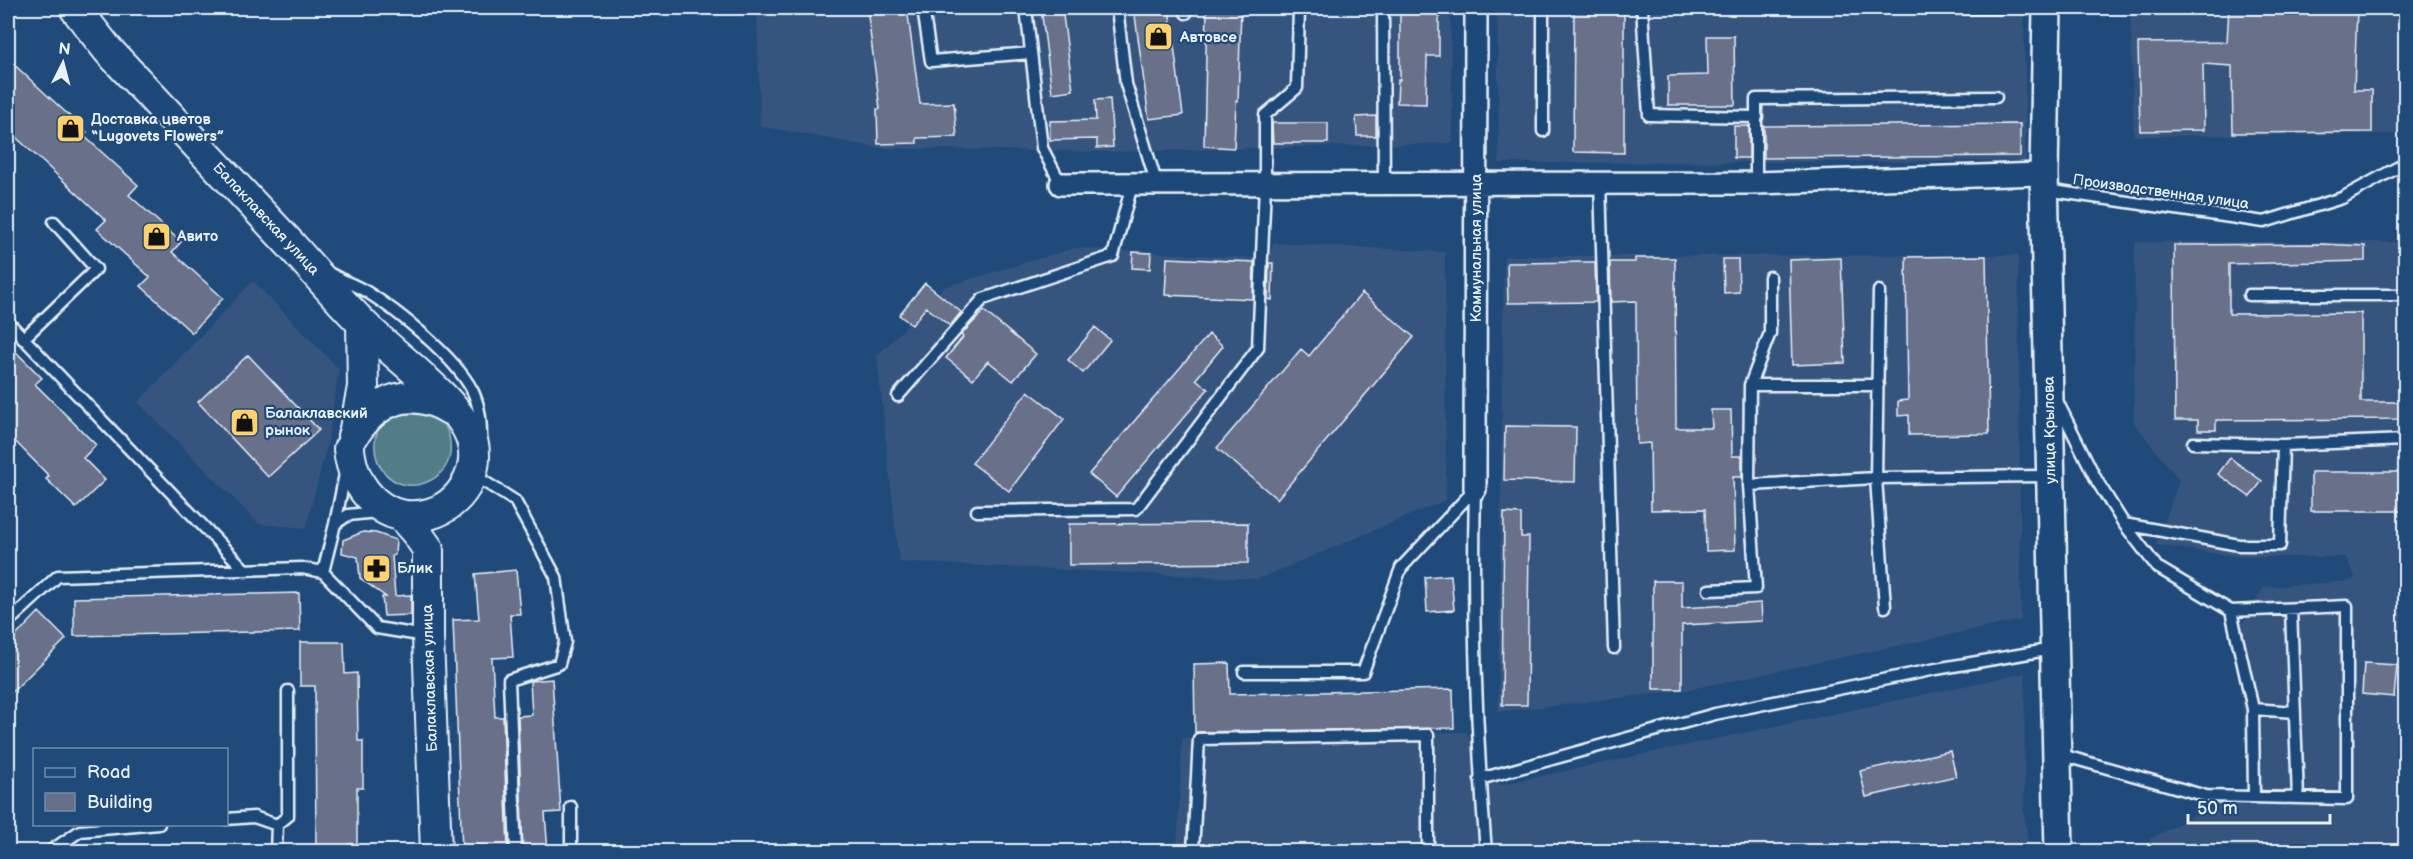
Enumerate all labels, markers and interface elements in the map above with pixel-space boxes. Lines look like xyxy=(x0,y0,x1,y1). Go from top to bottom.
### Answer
shop icon: Автовсе xyxy=(1143,21,1175,53)
place label: Автовсе xyxy=(1179,28,1237,47)
north arrow xyxy=(33,33,93,93)
text: N xyxy=(57,39,71,60)
place label: Доставка цветов “Lugovets Flowers” xyxy=(91,110,224,146)
shop icon: Доставка цветов “Lugovets Flowers” xyxy=(54,112,86,144)
street label: Балаклавская улица xyxy=(209,159,323,280)
street label: Производственная улица xyxy=(2072,170,2250,214)
street label: Коммунальная улица xyxy=(1467,174,1486,322)
shop icon: Авито xyxy=(140,220,172,252)
place label: Авито xyxy=(176,227,218,246)
street label: улица Крылова xyxy=(2040,376,2060,484)
place label: Балаклавский рынок xyxy=(265,404,368,440)
shop icon: Балаклавский рынок xyxy=(228,406,260,438)
pharmacy icon: Блик xyxy=(360,552,392,584)
place label: Блик xyxy=(397,559,433,578)
street label: Балаклавская улица xyxy=(418,604,442,752)
legend xyxy=(33,748,228,826)
text: Road xyxy=(87,762,131,783)
scale bar xyxy=(2188,787,2330,825)
text: Building xyxy=(87,792,153,813)
text: 50 m xyxy=(2197,798,2238,819)

